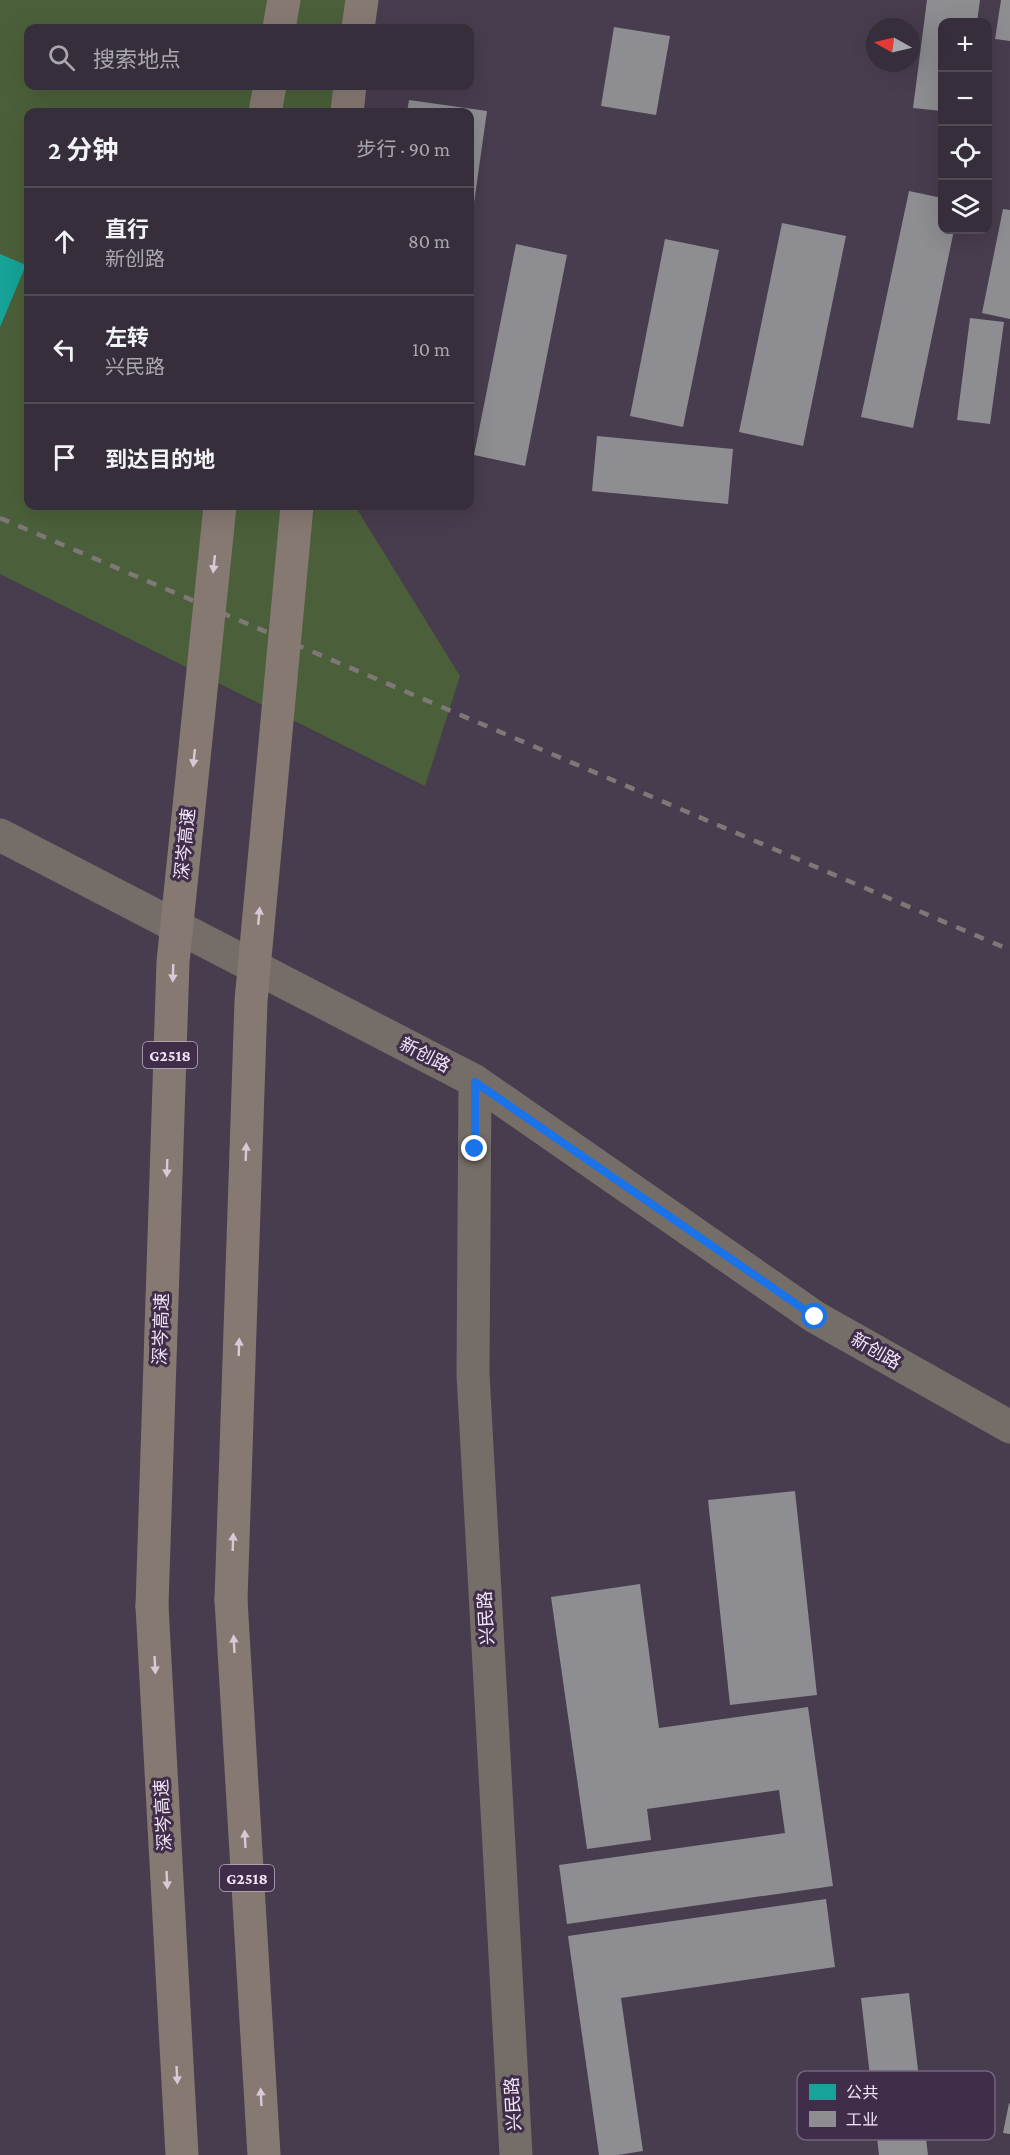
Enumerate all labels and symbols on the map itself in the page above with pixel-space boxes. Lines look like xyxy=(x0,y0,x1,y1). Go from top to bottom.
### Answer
north arrow xyxy=(866,18,920,72)
one-way arrow xyxy=(209,554,219,573)
one-way arrow xyxy=(189,748,199,767)
street label: 深岑高速 xyxy=(171,807,199,881)
one-way arrow xyxy=(254,906,264,925)
one-way arrow xyxy=(168,963,178,982)
street label: 新创路 xyxy=(396,1034,454,1076)
road number: G2518 xyxy=(143,1042,197,1068)
route end xyxy=(461,1135,487,1161)
one-way arrow xyxy=(241,1143,250,1162)
one-way arrow xyxy=(162,1158,171,1177)
street label: 深岑高速 xyxy=(150,1293,172,1365)
route start xyxy=(801,1303,827,1329)
street label: 新创路 xyxy=(848,1329,904,1373)
one-way arrow xyxy=(235,1338,244,1357)
one-way arrow xyxy=(228,1532,237,1551)
street label: 兴民路 xyxy=(475,1591,497,1645)
one-way arrow xyxy=(229,1635,238,1654)
one-way arrow xyxy=(151,1655,160,1674)
street label: 深岑高速 xyxy=(151,1779,175,1851)
one-way arrow xyxy=(241,1830,250,1849)
road number: G2518 xyxy=(220,1865,274,1891)
one-way arrow xyxy=(162,1871,171,1890)
one-way arrow xyxy=(173,2065,182,2084)
legend xyxy=(797,2071,995,2140)
street label: 兴民路 xyxy=(502,2077,524,2131)
text: 公共 xyxy=(846,2084,878,2101)
one-way arrow xyxy=(256,2087,265,2106)
text: 工业 xyxy=(846,2111,878,2128)

